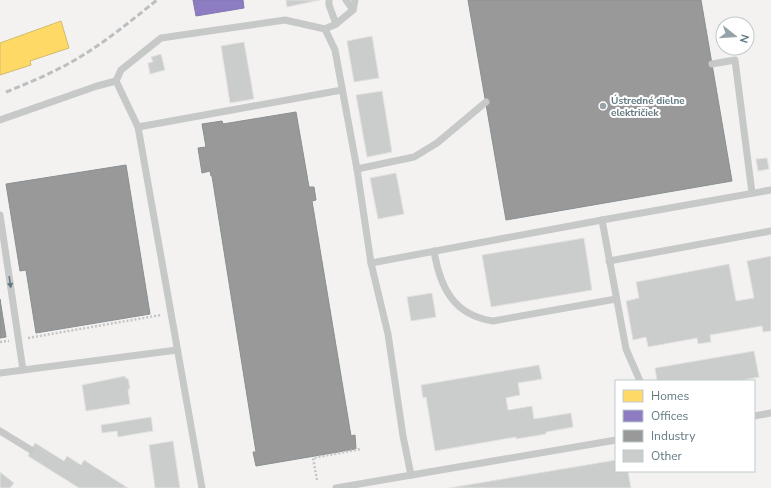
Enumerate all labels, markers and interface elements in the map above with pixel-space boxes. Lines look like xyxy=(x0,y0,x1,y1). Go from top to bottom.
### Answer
north arrow xyxy=(715,16,755,56)
text: N xyxy=(736,33,752,45)
place label: Ústredné dielne električiek xyxy=(611,94,685,120)
marker: Ústredné dielne električiek xyxy=(598,101,608,111)
one-way arrow xyxy=(7,276,13,288)
legend xyxy=(615,380,755,472)
text: Homes xyxy=(651,388,689,404)
text: Offices xyxy=(651,408,689,424)
text: Industry xyxy=(651,428,696,444)
text: Other xyxy=(651,448,683,464)

